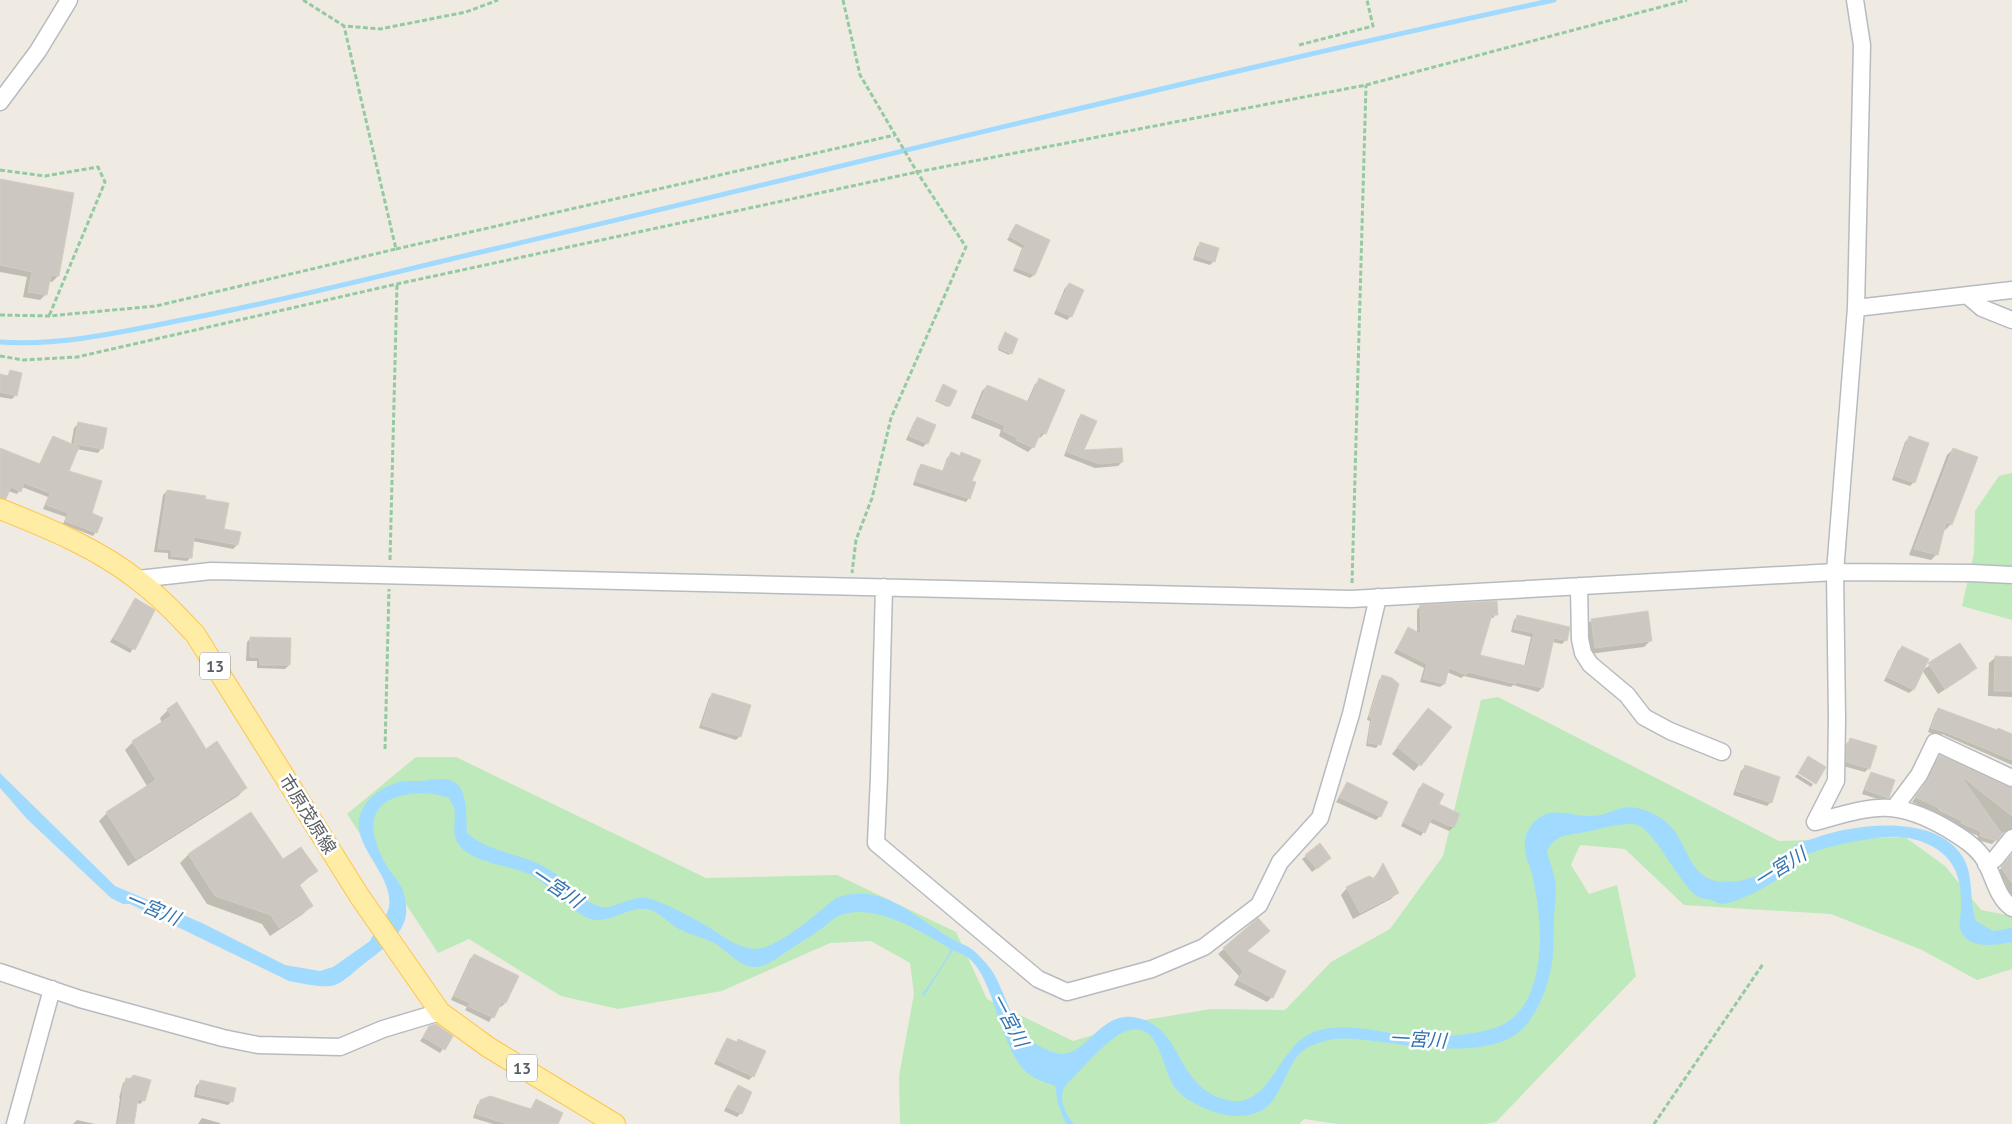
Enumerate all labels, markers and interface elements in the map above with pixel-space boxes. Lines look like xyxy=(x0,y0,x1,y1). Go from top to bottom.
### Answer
road number: 13 xyxy=(200,652,230,679)
street label: 市原茂原線 xyxy=(274,770,342,858)
water label: 一宮川 xyxy=(1749,841,1812,892)
water label: 一宮川 xyxy=(527,861,589,914)
water label: 一宮川 xyxy=(122,886,186,931)
water label: 一宮川 xyxy=(986,989,1035,1053)
water label: 一宮川 xyxy=(1389,1026,1449,1053)
road number: 13 xyxy=(507,1054,537,1082)

